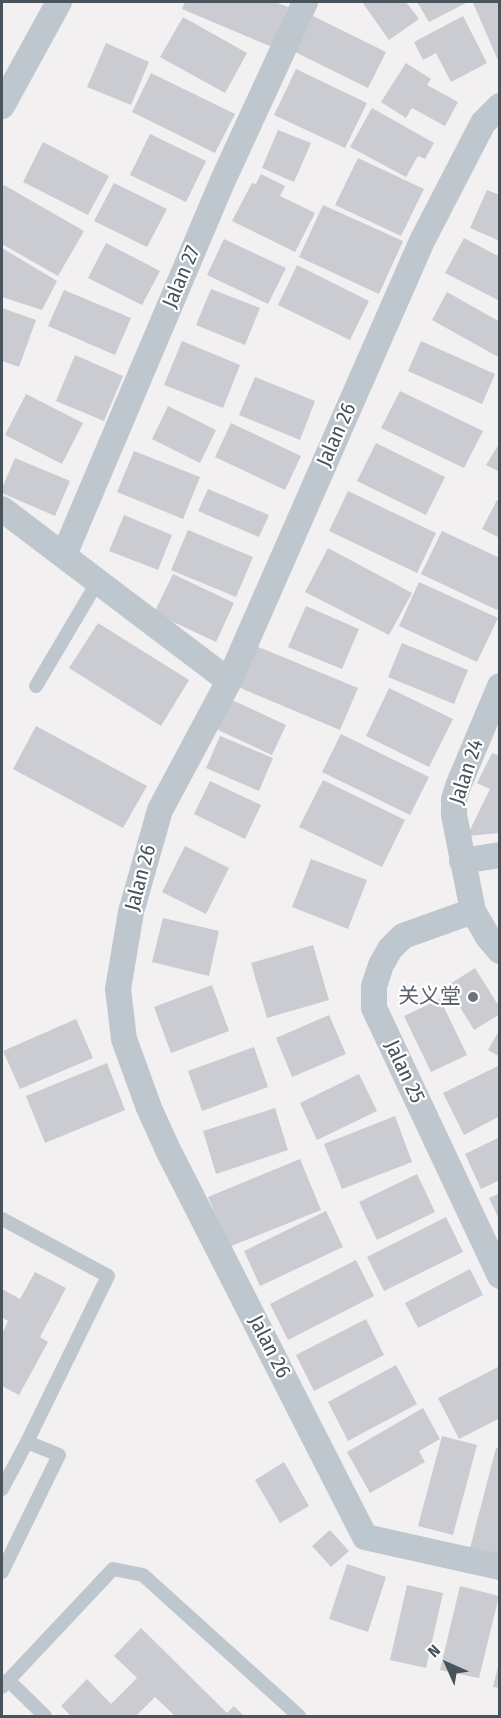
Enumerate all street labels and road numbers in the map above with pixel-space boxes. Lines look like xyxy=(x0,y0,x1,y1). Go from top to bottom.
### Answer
street label: Jalan 27 xyxy=(158,242,206,312)
street label: Jalan 26 xyxy=(312,399,362,471)
street label: Jalan 24 xyxy=(445,736,489,808)
street label: Jalan 26 xyxy=(120,842,162,914)
street label: Jalan 25 xyxy=(379,1037,429,1107)
street label: Jalan 26 xyxy=(243,1311,295,1383)

